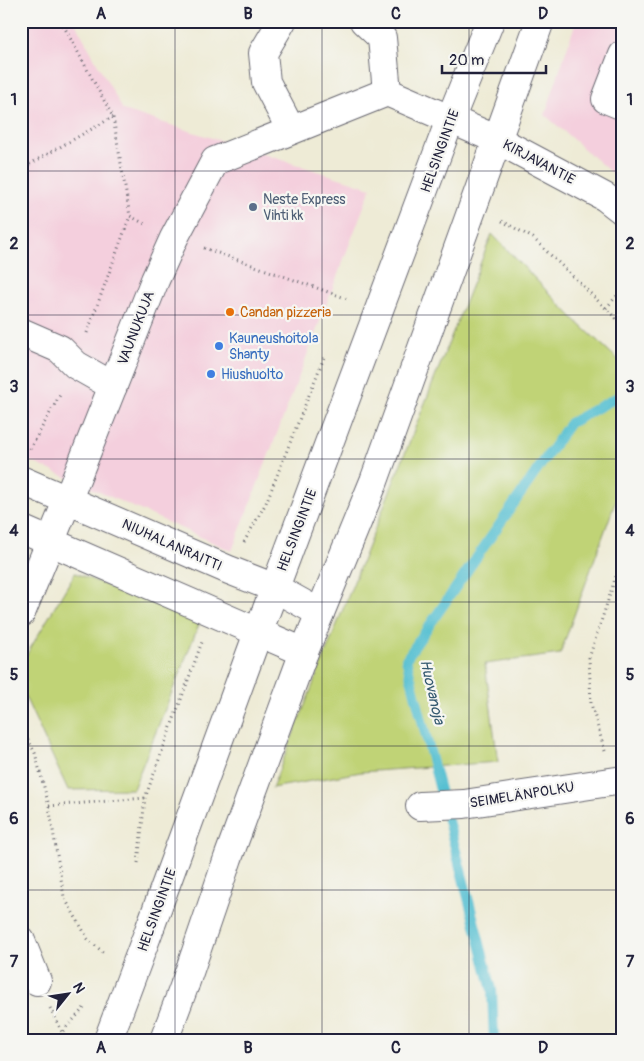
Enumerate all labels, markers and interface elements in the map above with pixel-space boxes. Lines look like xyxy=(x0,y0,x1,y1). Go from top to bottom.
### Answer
text: A xyxy=(96,4,107,24)
text: B xyxy=(243,4,253,24)
text: C xyxy=(391,4,401,24)
text: D xyxy=(538,4,548,24)
scale bar xyxy=(442,42,545,74)
text: 20 m xyxy=(449,51,484,70)
text: 1 xyxy=(11,90,17,110)
text: 1 xyxy=(627,90,633,110)
street label: HELSINGINTIE xyxy=(417,107,463,195)
street label: KIRJAVANTIE xyxy=(500,136,578,188)
place label: Neste Express Vihti kk xyxy=(263,191,346,224)
marker: Neste Express Vihti kk xyxy=(247,201,259,213)
text: 2 xyxy=(10,234,19,254)
text: 2 xyxy=(626,234,635,254)
street label: VAUNUKUJA xyxy=(114,289,158,367)
place label: Candan pizzeria xyxy=(240,304,331,321)
marker: Candan pizzeria xyxy=(224,306,236,318)
place label: Kauneushoitola Shanty xyxy=(229,330,318,363)
marker: Kauneushoitola Shanty xyxy=(213,340,225,352)
place label: Hiushuolto xyxy=(221,366,284,383)
marker: Hiushuolto xyxy=(205,368,217,380)
text: 3 xyxy=(10,377,19,397)
text: 3 xyxy=(626,377,635,397)
street label: HELSINGINTIE xyxy=(273,486,321,574)
street label: NIUHALANRAITTI xyxy=(119,515,225,575)
text: 4 xyxy=(9,521,19,541)
text: 4 xyxy=(625,521,635,541)
water label: Huovanoja xyxy=(415,658,449,727)
text: 5 xyxy=(10,665,19,685)
text: 5 xyxy=(626,665,635,685)
street label: SEIMELÄNPOLKU xyxy=(468,778,576,812)
text: 6 xyxy=(9,809,19,829)
text: 6 xyxy=(625,809,635,829)
street label: HELSINGINTIE xyxy=(134,866,180,954)
text: 7 xyxy=(10,952,19,972)
text: 7 xyxy=(626,952,635,972)
north arrow xyxy=(42,968,92,1018)
text: N xyxy=(69,979,89,996)
text: A xyxy=(96,1038,107,1058)
text: B xyxy=(243,1038,253,1058)
text: C xyxy=(391,1038,401,1058)
text: D xyxy=(538,1038,548,1058)

